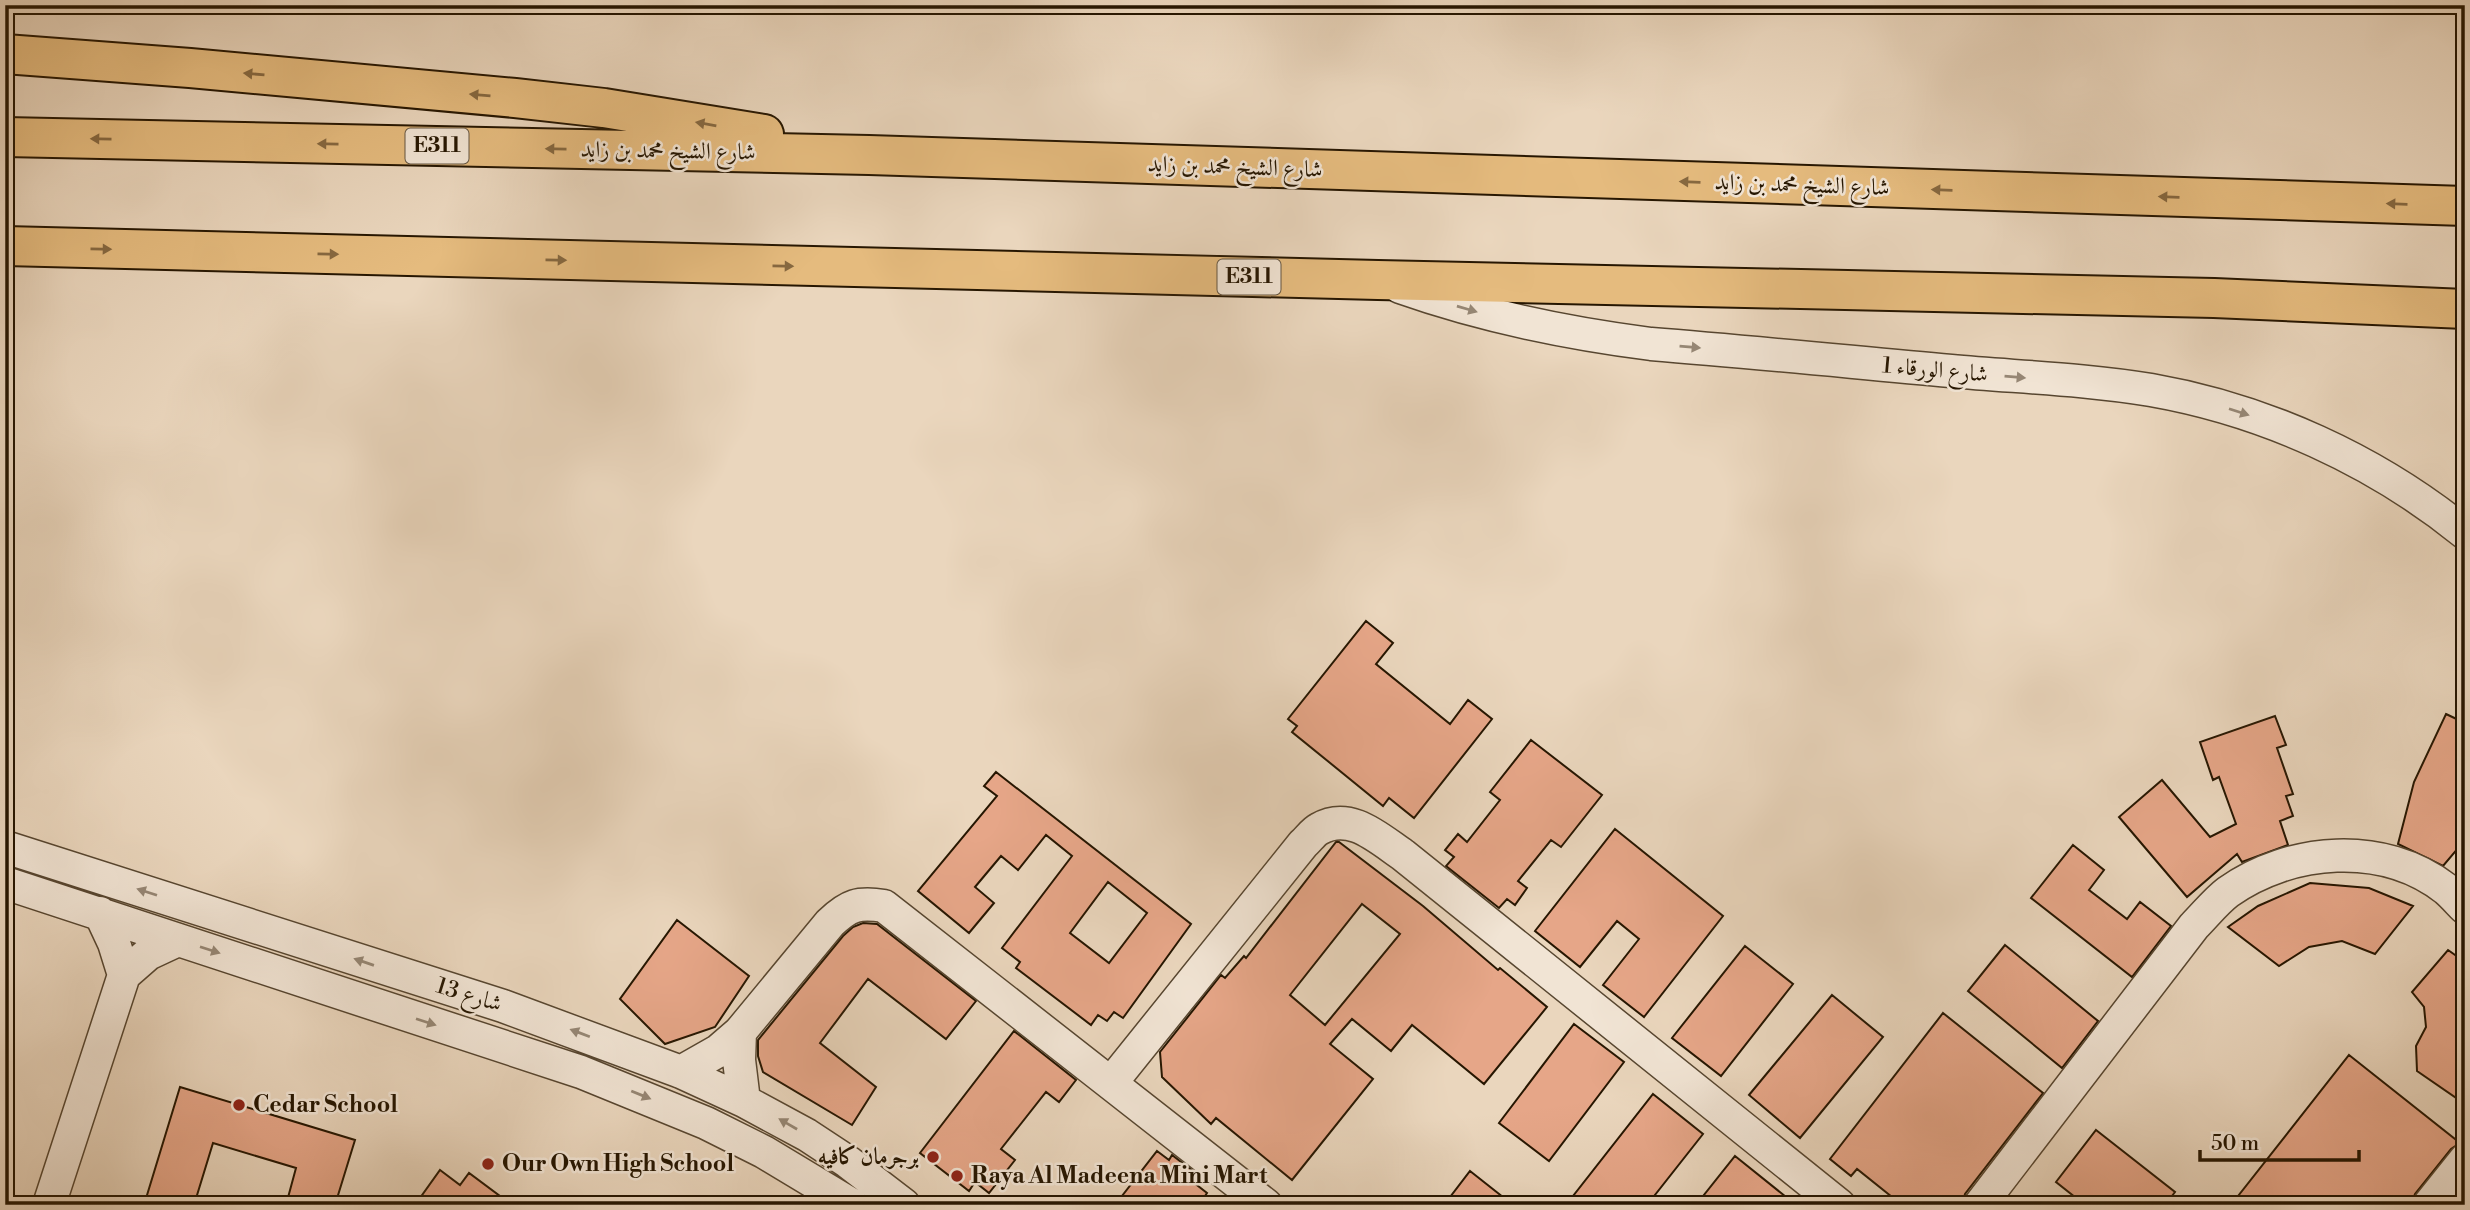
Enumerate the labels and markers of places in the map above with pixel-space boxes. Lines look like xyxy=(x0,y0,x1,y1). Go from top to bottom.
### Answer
place label: Cedar School xyxy=(253,1091,398,1119)
marker: Cedar School xyxy=(231,1097,247,1113)
place label: برجرمان كافيه xyxy=(818,1143,919,1171)
marker: برجرمان كافيه xyxy=(925,1149,941,1165)
place label: Our Own High School xyxy=(502,1150,734,1178)
marker: Our Own High School xyxy=(480,1156,496,1172)
place label: Raya Al Madeena Mini Mart xyxy=(971,1162,1268,1190)
marker: Raya Al Madeena Mini Mart xyxy=(949,1168,965,1184)

